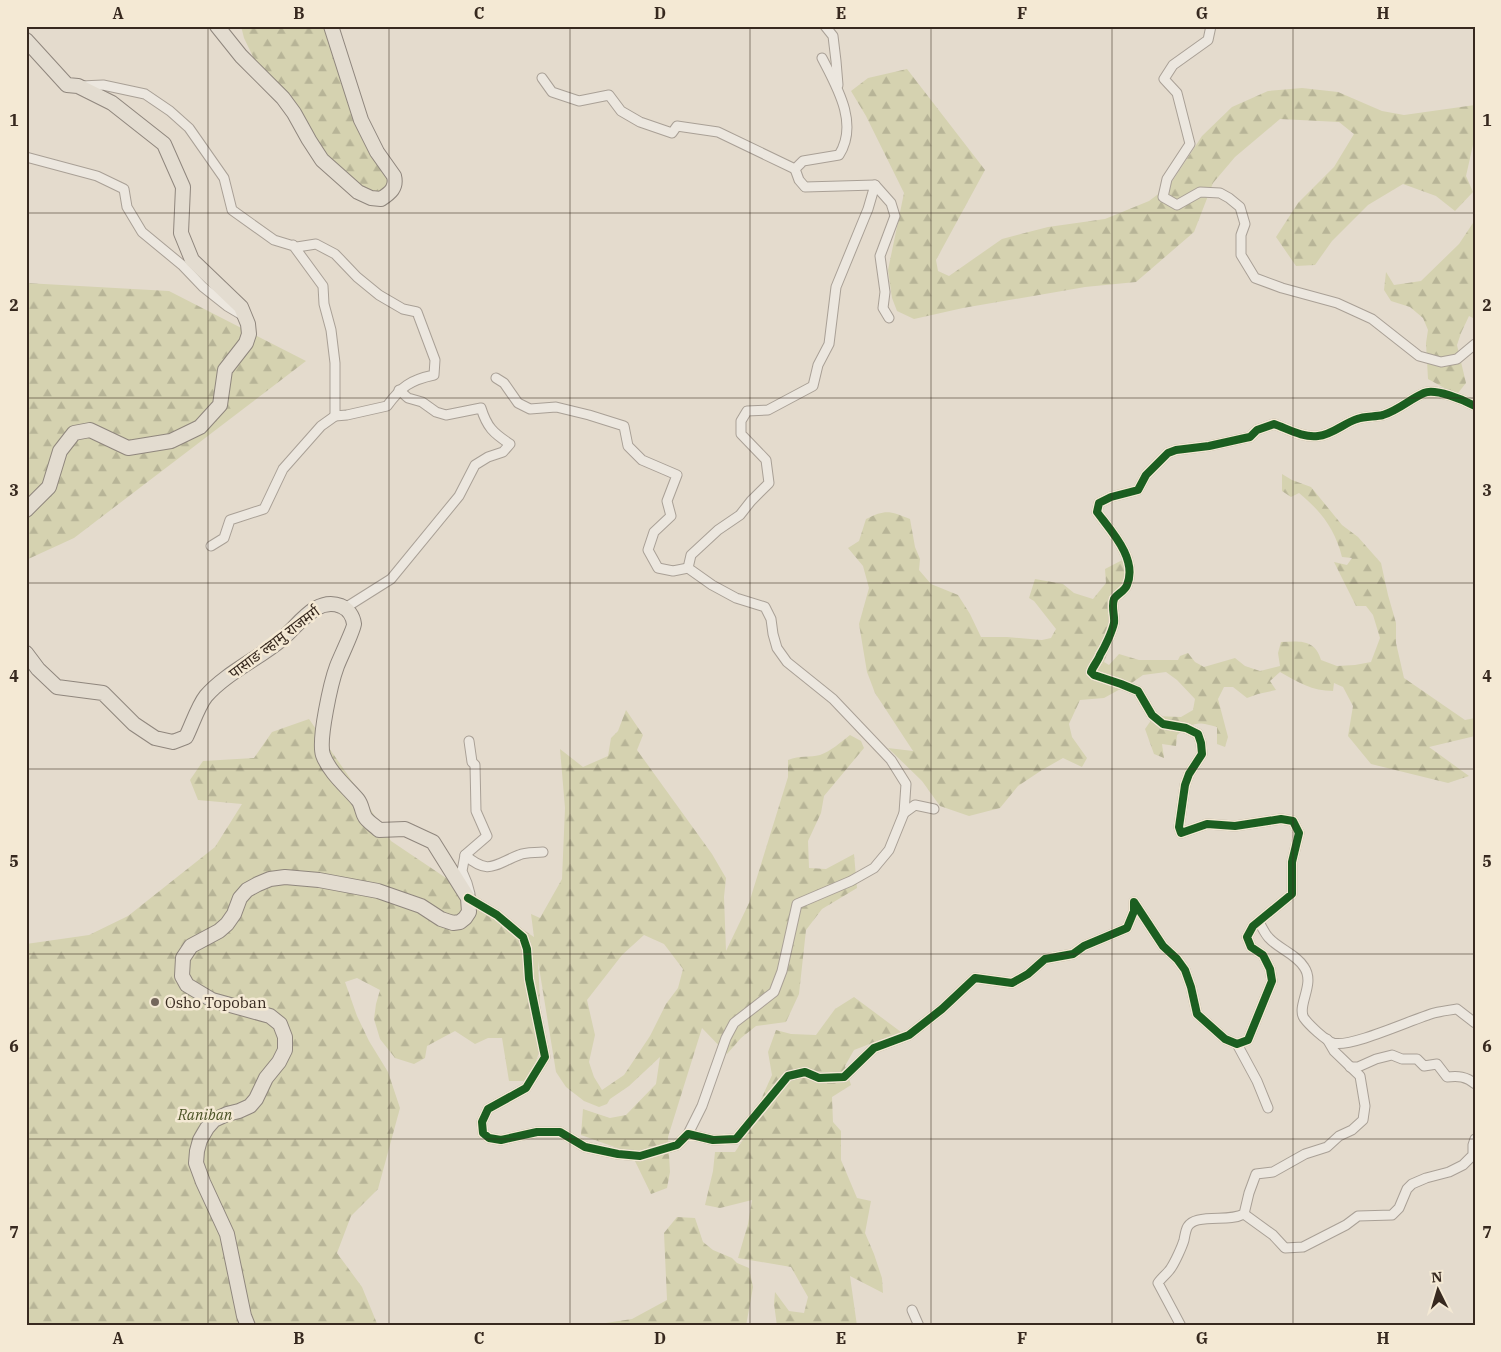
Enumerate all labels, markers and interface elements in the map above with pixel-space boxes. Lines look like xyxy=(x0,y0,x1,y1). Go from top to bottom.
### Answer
text: A xyxy=(112,3,124,23)
text: B xyxy=(293,3,305,23)
text: C xyxy=(474,3,484,23)
text: D xyxy=(654,3,666,23)
text: E xyxy=(836,3,846,23)
text: F xyxy=(1017,3,1027,23)
text: G xyxy=(1196,3,1208,23)
text: H xyxy=(1377,3,1390,23)
text: 1 xyxy=(9,110,19,130)
text: 1 xyxy=(1482,110,1492,130)
text: 2 xyxy=(9,295,19,315)
text: 2 xyxy=(1482,295,1492,315)
text: 3 xyxy=(9,480,19,500)
text: 3 xyxy=(1482,480,1492,500)
street label: पासाङ ल्हामु राजमर्ग xyxy=(225,601,325,683)
text: 4 xyxy=(9,666,19,686)
text: 4 xyxy=(1482,666,1492,686)
text: 5 xyxy=(9,851,19,871)
text: 5 xyxy=(1482,851,1492,871)
place label: Osho Topoban xyxy=(165,993,267,1012)
marker: Osho Topoban xyxy=(149,996,161,1008)
text: 6 xyxy=(9,1036,19,1056)
text: 6 xyxy=(1482,1036,1492,1056)
park label: Raniban xyxy=(177,1105,233,1124)
text: 7 xyxy=(9,1222,19,1242)
text: 7 xyxy=(1482,1222,1492,1242)
north arrow xyxy=(1414,1264,1464,1314)
text: N xyxy=(1431,1268,1443,1286)
text: A xyxy=(112,1328,124,1348)
text: B xyxy=(293,1328,305,1348)
text: C xyxy=(474,1328,484,1348)
text: D xyxy=(654,1328,666,1348)
text: E xyxy=(836,1328,846,1348)
text: F xyxy=(1017,1328,1027,1348)
text: G xyxy=(1196,1328,1208,1348)
text: H xyxy=(1377,1328,1390,1348)

